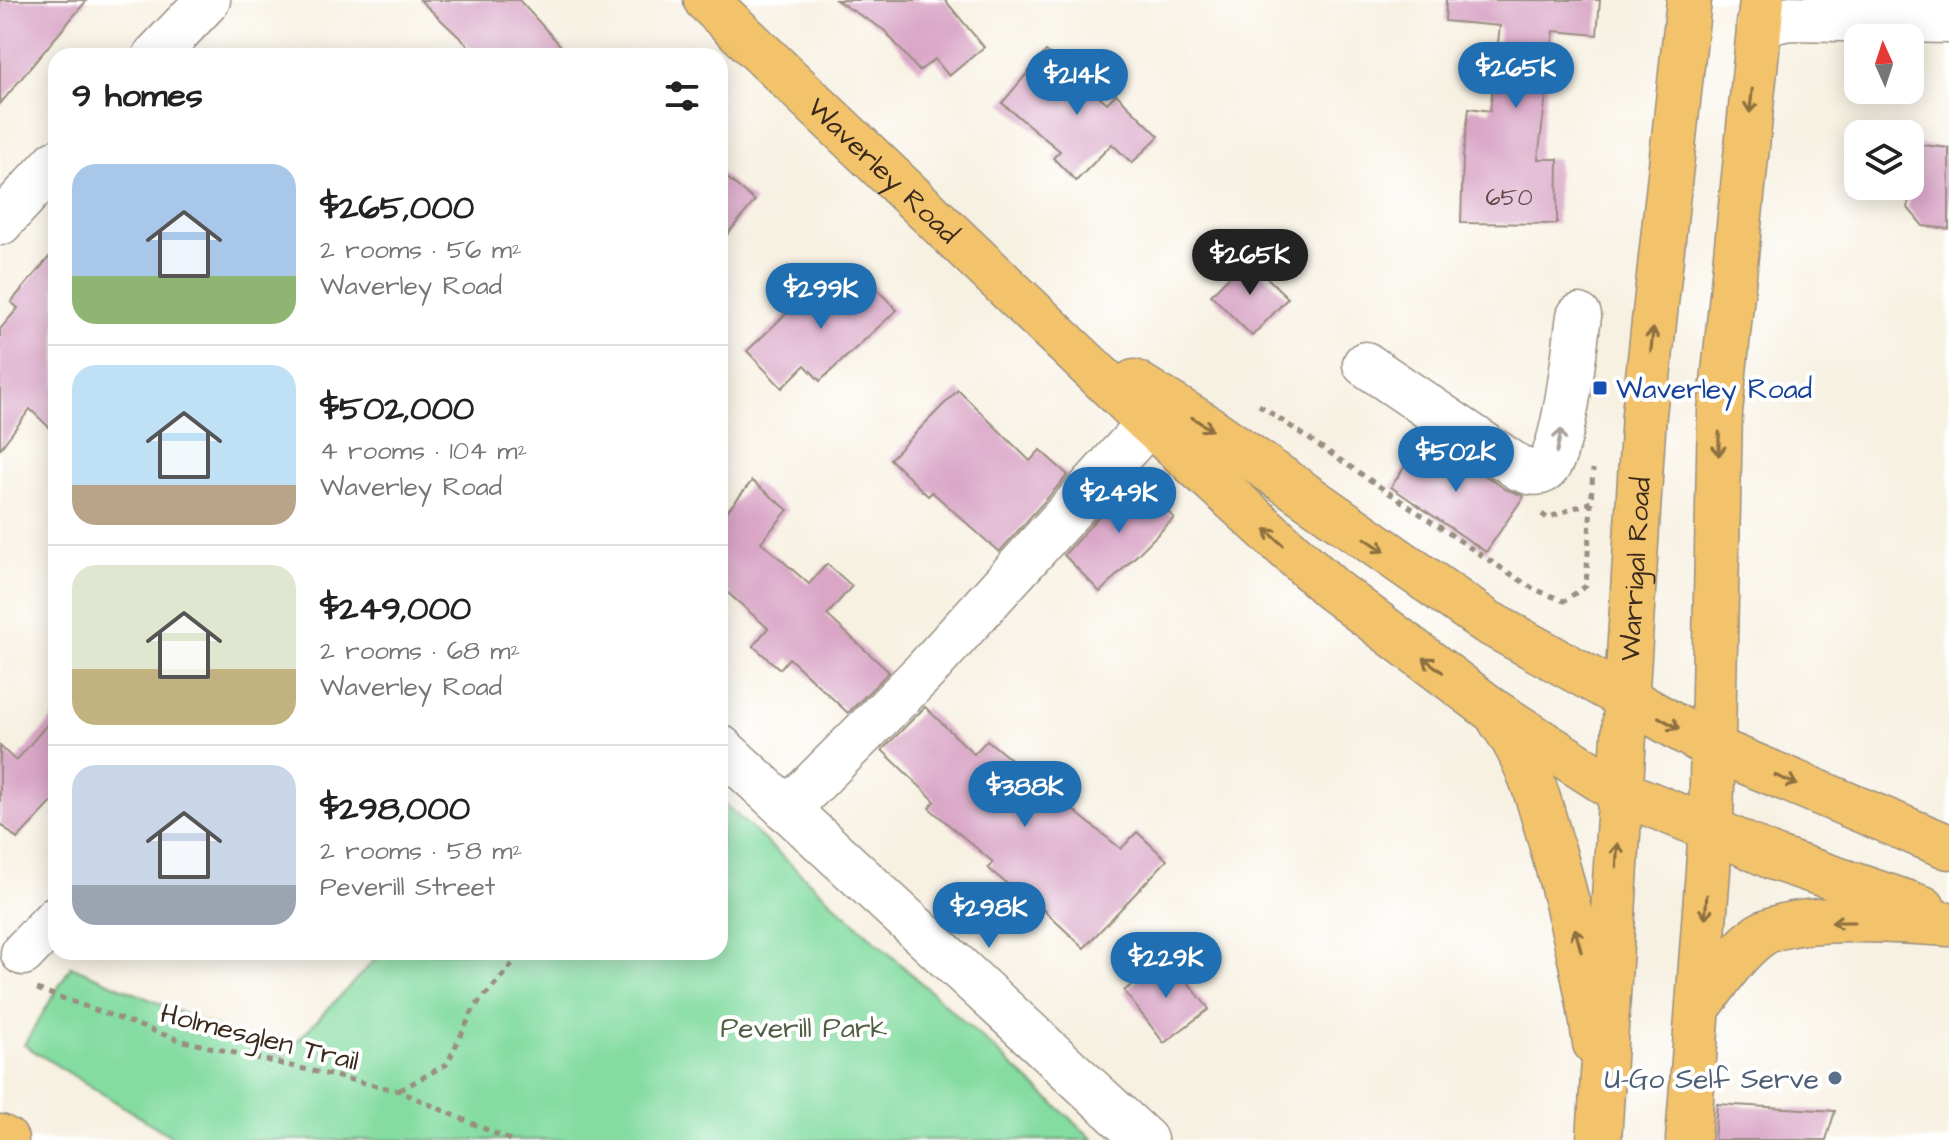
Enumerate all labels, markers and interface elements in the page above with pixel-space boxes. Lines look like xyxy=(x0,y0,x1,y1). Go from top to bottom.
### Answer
north arrow xyxy=(1844,24,1924,104)
map controls xyxy=(1844,24,1924,200)
pin: $265K xyxy=(1460,42,1572,110)
pin: $214K xyxy=(1021,49,1133,117)
text: $265K xyxy=(1476,50,1556,86)
text: $214K xyxy=(1044,57,1110,93)
text: 9 homes xyxy=(72,72,203,120)
icon: filters xyxy=(660,74,704,118)
one-way arrow xyxy=(1744,87,1759,114)
street label: Waverley Road xyxy=(798,89,967,253)
button: layers xyxy=(1844,120,1924,200)
house number: 650 xyxy=(1485,181,1533,215)
text: $265,000 xyxy=(320,184,474,232)
icon: home xyxy=(136,196,232,292)
pin: $265K xyxy=(1194,229,1306,297)
text: 2 rooms · 56 m² xyxy=(320,232,522,268)
text: $265K xyxy=(1210,237,1290,273)
pin: $299K xyxy=(765,263,877,331)
text: Waverley Road xyxy=(320,268,502,304)
text: $299K xyxy=(784,271,858,307)
one-way arrow xyxy=(1644,327,1659,354)
place label: Waverley Road xyxy=(1616,370,1812,411)
marker: Waverley Road xyxy=(1591,379,1609,397)
text: $502,000 xyxy=(320,385,474,433)
icon: home xyxy=(136,397,232,493)
one-way arrow xyxy=(1190,416,1212,433)
pin: $502K xyxy=(1400,426,1512,494)
one-way arrow xyxy=(1552,429,1567,455)
one-way arrow xyxy=(1711,430,1727,457)
text: 4 rooms · 104 m² xyxy=(320,433,527,469)
text: $502K xyxy=(1416,434,1496,470)
pin: $249K xyxy=(1063,467,1175,535)
text: Waverley Road xyxy=(320,469,502,505)
text: $249K xyxy=(1080,475,1158,511)
street label: Warrigal Road xyxy=(1611,476,1661,662)
one-way arrow xyxy=(1264,527,1284,546)
one-way arrow xyxy=(1364,537,1386,554)
text: $249,000 xyxy=(320,585,471,633)
icon: home xyxy=(136,597,232,693)
text: 2 rooms · 68 m² xyxy=(320,633,520,669)
one-way arrow xyxy=(1423,657,1444,674)
text: Waverley Road xyxy=(320,669,502,705)
one-way arrow xyxy=(1657,715,1680,731)
pin: $388K xyxy=(969,761,1081,829)
text: $388K xyxy=(986,769,1064,805)
one-way arrow xyxy=(1773,773,1798,788)
text: $298,000 xyxy=(320,785,470,833)
icon: home xyxy=(136,797,232,893)
text: 2 rooms · 58 m² xyxy=(320,833,522,869)
one-way arrow xyxy=(1609,842,1624,869)
text: Peverill Street xyxy=(320,869,495,905)
pin: $298K xyxy=(933,882,1045,950)
text: $298K xyxy=(951,890,1027,926)
one-way arrow xyxy=(1698,893,1713,920)
one-way arrow xyxy=(1830,914,1857,930)
one-way arrow xyxy=(1570,928,1585,954)
pin: $229K xyxy=(1110,932,1222,1000)
text: $229K xyxy=(1129,940,1203,976)
street label: Holmesglen Trail xyxy=(156,994,363,1082)
park label: Peverill Park xyxy=(720,1009,888,1048)
place label: U-Go Self Serve xyxy=(1605,1060,1819,1099)
marker: U-Go Self Serve xyxy=(1826,1069,1844,1087)

